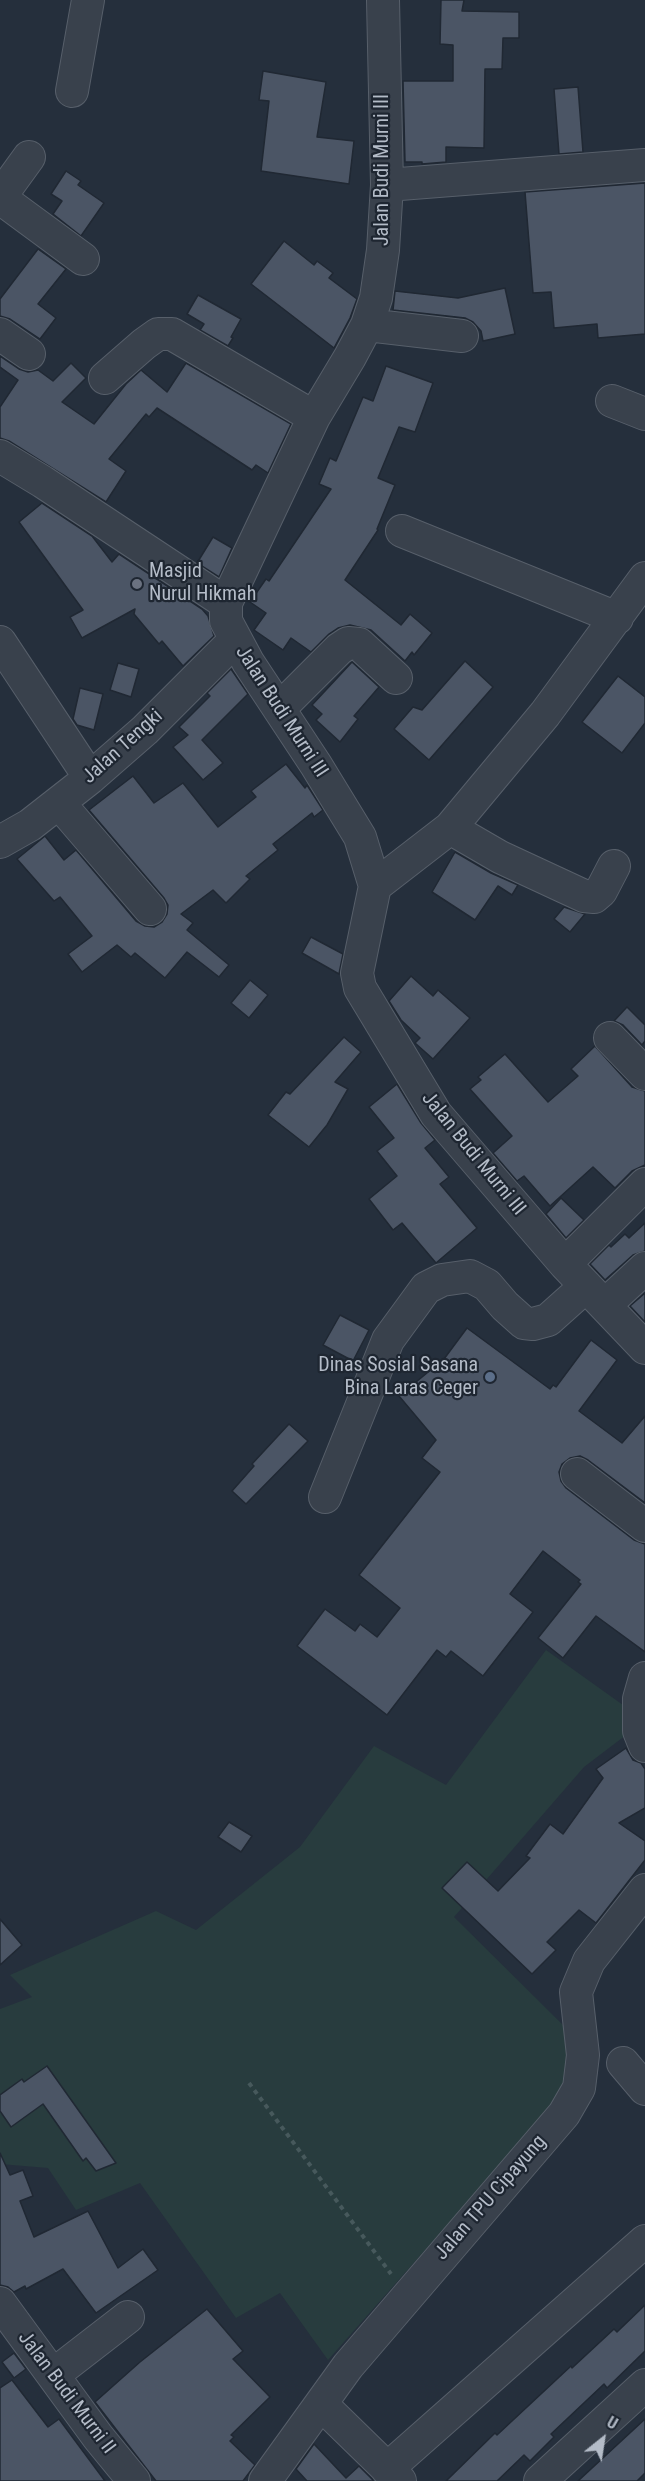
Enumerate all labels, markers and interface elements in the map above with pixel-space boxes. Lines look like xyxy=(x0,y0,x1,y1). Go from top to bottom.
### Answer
street label: Jalan Budi Murni III xyxy=(371,94,395,246)
place label: Masjid Nurul Hikmah xyxy=(149,560,256,607)
marker: Masjid Nurul Hikmah xyxy=(130,577,144,591)
street label: Jalan Budi Murni III xyxy=(230,642,332,782)
street label: Jalan Tengki xyxy=(78,705,168,789)
street label: Jalan Budi Murni III xyxy=(416,1087,530,1221)
place label: Dinas Sosial Sasana Bina Laras Ceger xyxy=(318,1354,478,1401)
marker: Dinas Sosial Sasana Bina Laras Ceger xyxy=(483,1370,497,1384)
street label: Jalan TPU Cipayung xyxy=(430,2131,552,2265)
street label: Jalan Budi Murni II xyxy=(12,2327,120,2459)
north arrow xyxy=(573,2409,633,2469)
text: U xyxy=(604,2412,621,2433)

